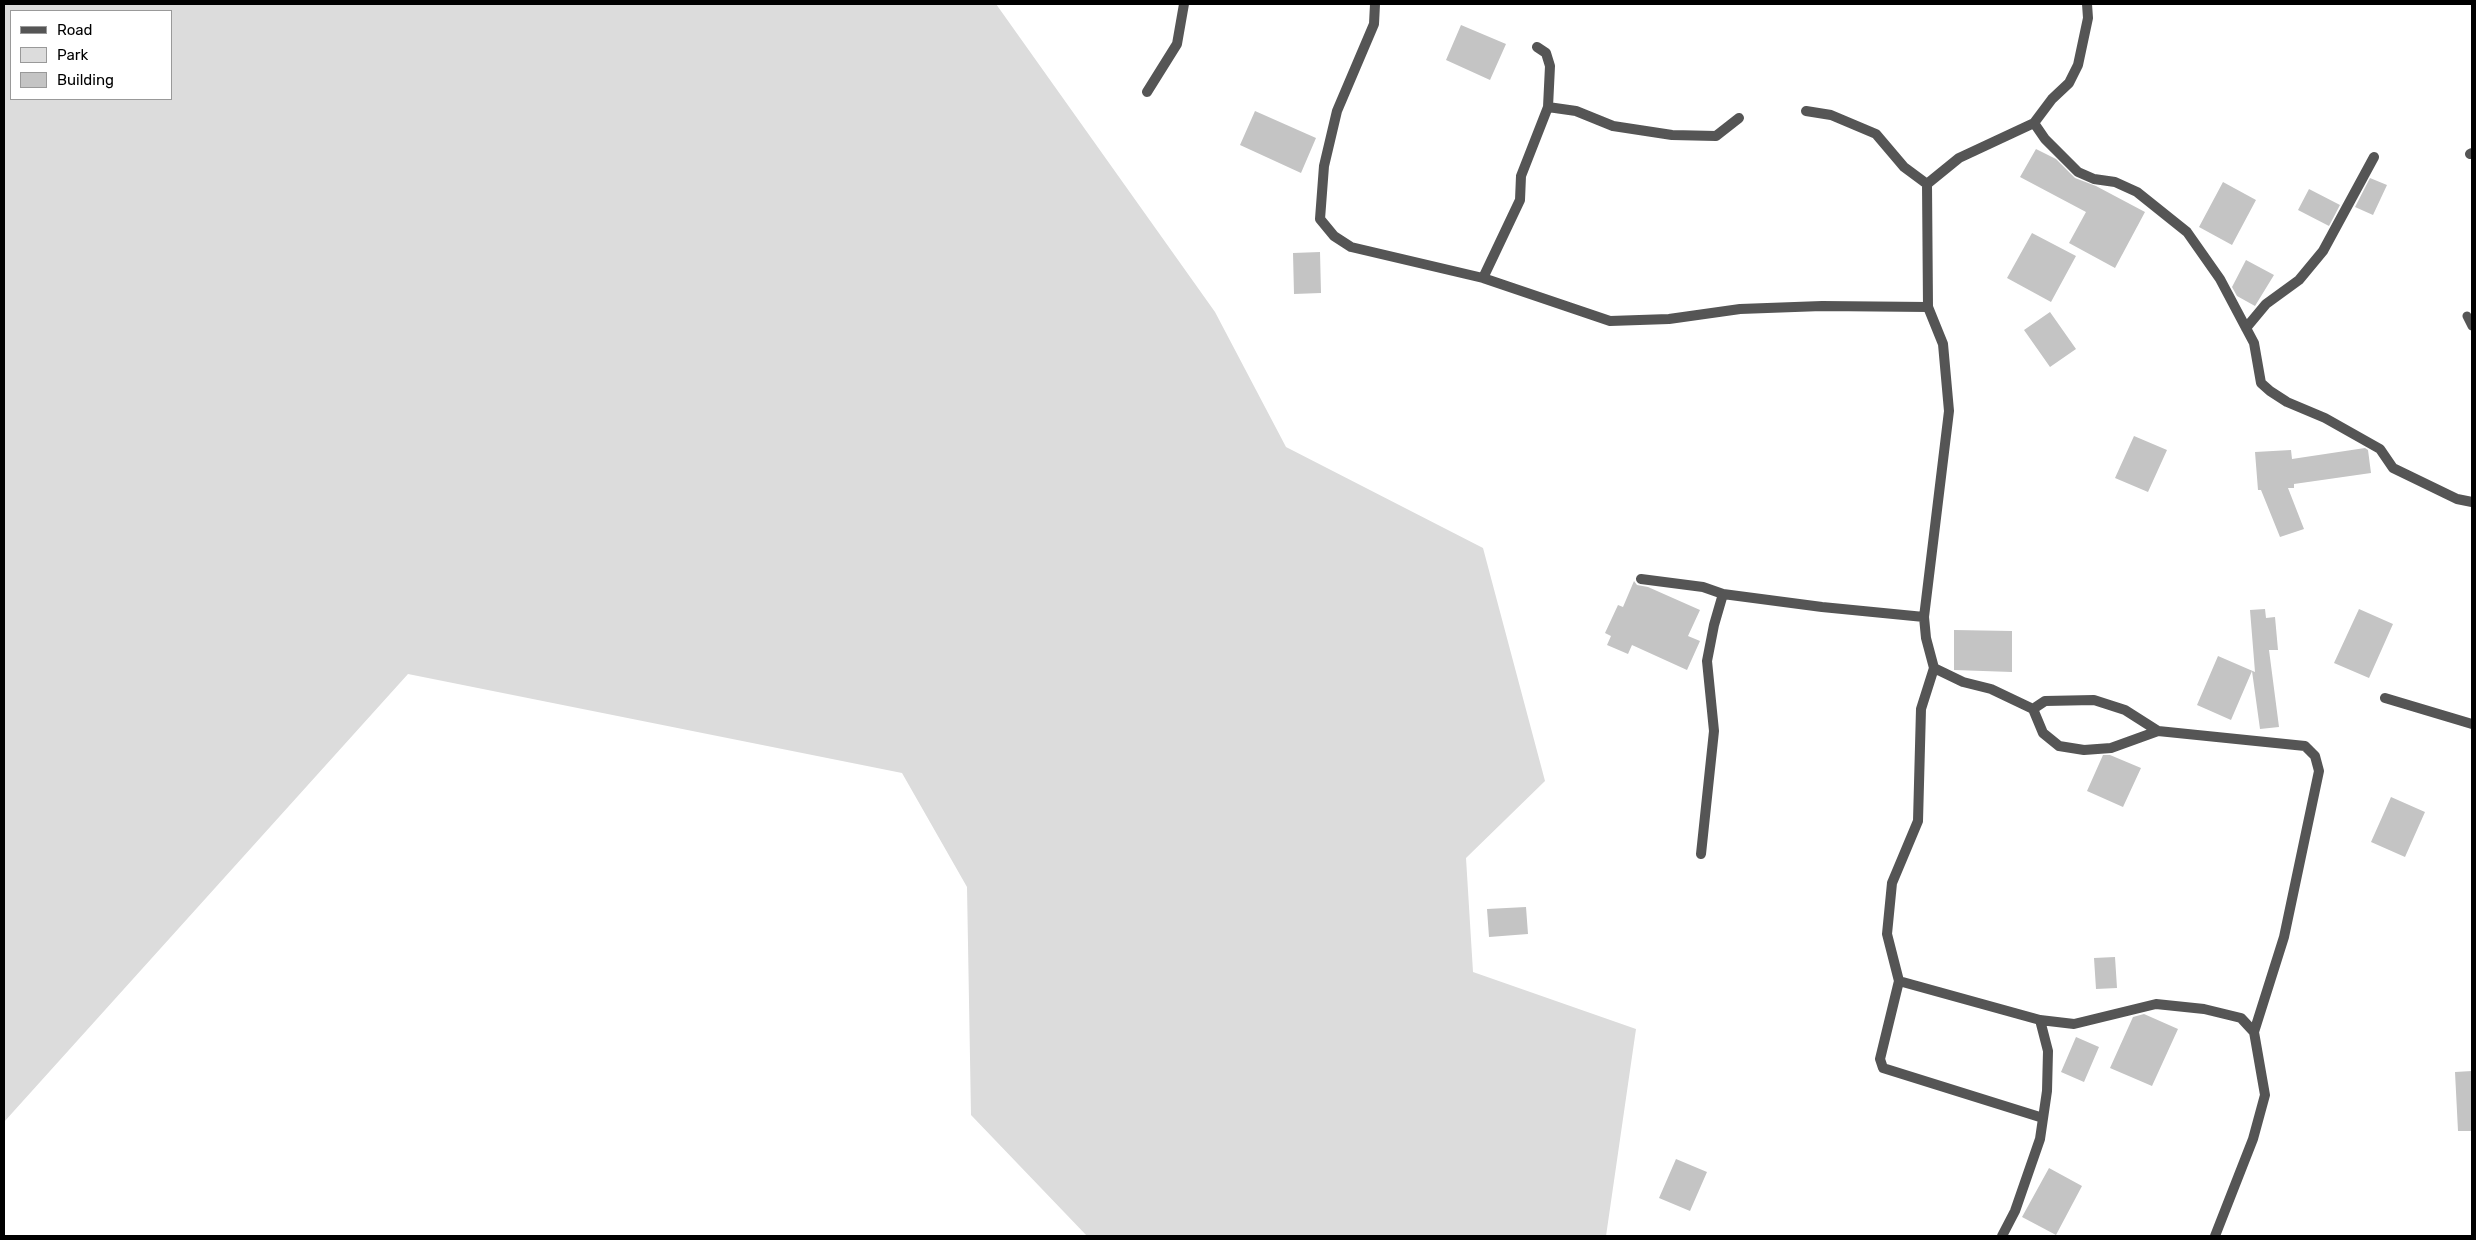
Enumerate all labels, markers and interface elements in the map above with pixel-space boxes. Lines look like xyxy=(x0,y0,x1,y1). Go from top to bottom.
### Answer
legend xyxy=(10,10,172,100)
text: Road xyxy=(57,21,93,39)
text: Park xyxy=(57,46,88,64)
text: Building xyxy=(57,71,114,89)

